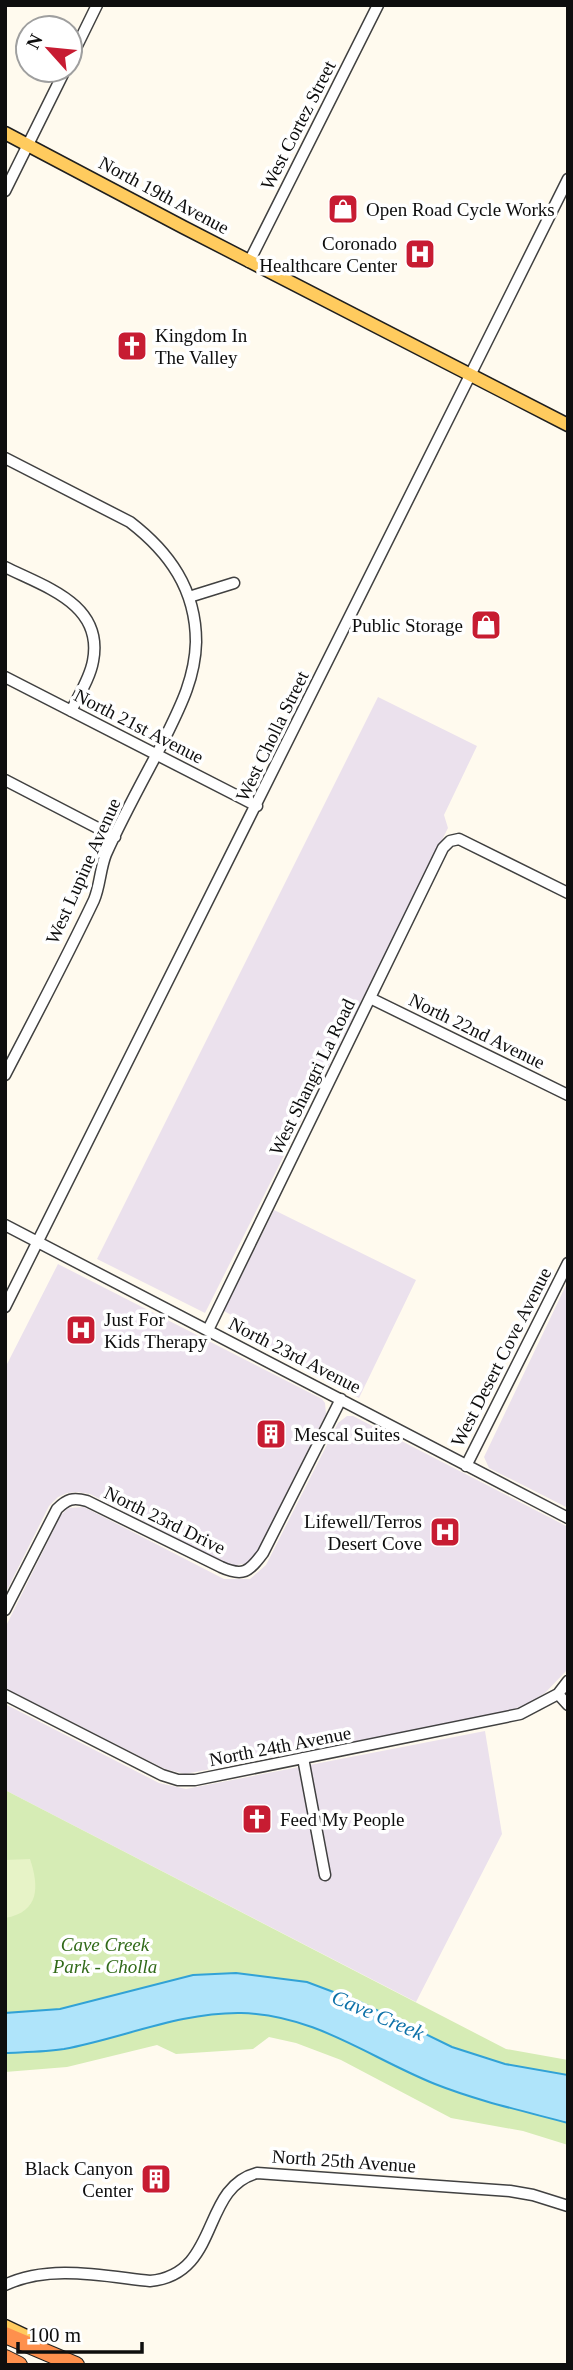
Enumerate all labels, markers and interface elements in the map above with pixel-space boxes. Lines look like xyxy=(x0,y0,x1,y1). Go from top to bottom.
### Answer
north arrow xyxy=(14,14,84,84)
text: N xyxy=(22,30,47,52)
street label: West Cortez Street xyxy=(256,56,340,193)
street label: North 19th Avenue xyxy=(95,152,233,238)
shop icon: Open Road Cycle Works xyxy=(326,192,360,226)
place label: Open Road Cycle Works xyxy=(366,199,555,220)
place label: Coronado Healthcare Center xyxy=(259,233,398,276)
hospital icon: Coronado Healthcare Center xyxy=(403,237,437,271)
place label: Kingdom In The Valley xyxy=(155,325,248,368)
church icon: Kingdom In The Valley xyxy=(115,329,149,363)
shop icon: Public Storage xyxy=(469,608,503,642)
place label: Public Storage xyxy=(352,615,463,636)
street label: West Cholla Street xyxy=(231,667,313,804)
street label: North 21st Avenue xyxy=(71,684,207,768)
street label: West Lupine Avenue xyxy=(41,795,125,947)
street label: North 22nd Avenue xyxy=(406,989,548,1073)
street label: West Shangri La Road xyxy=(265,995,359,1158)
street label: West Desert Cove Avenue xyxy=(447,1264,555,1450)
place label: Just For Kids Therapy xyxy=(104,1309,208,1352)
hospital icon: Just For Kids Therapy xyxy=(64,1313,98,1347)
street label: North 23rd Avenue xyxy=(226,1313,364,1397)
building icon: Mescal Suites xyxy=(254,1417,288,1451)
place label: Mescal Suites xyxy=(294,1424,400,1445)
street label: North 23rd Drive xyxy=(101,1482,229,1558)
place label: Lifewell/Terros Desert Cove xyxy=(304,1511,422,1554)
hospital icon: Lifewell/Terros Desert Cove xyxy=(428,1515,462,1549)
street label: North 24th Avenue xyxy=(207,1722,353,1770)
church icon: Feed My People xyxy=(240,1802,274,1836)
place label: Feed My People xyxy=(280,1809,405,1830)
park label: Cave Creek Park - Cholla xyxy=(52,1934,157,1977)
water label: Cave Creek xyxy=(328,1985,428,2045)
street label: North 25th Avenue xyxy=(271,2145,417,2177)
place label: Black Canyon Center xyxy=(25,2158,134,2201)
building icon: Black Canyon Center xyxy=(139,2162,173,2196)
scale bar xyxy=(18,2310,142,2354)
text: 100 m xyxy=(28,2323,81,2347)

